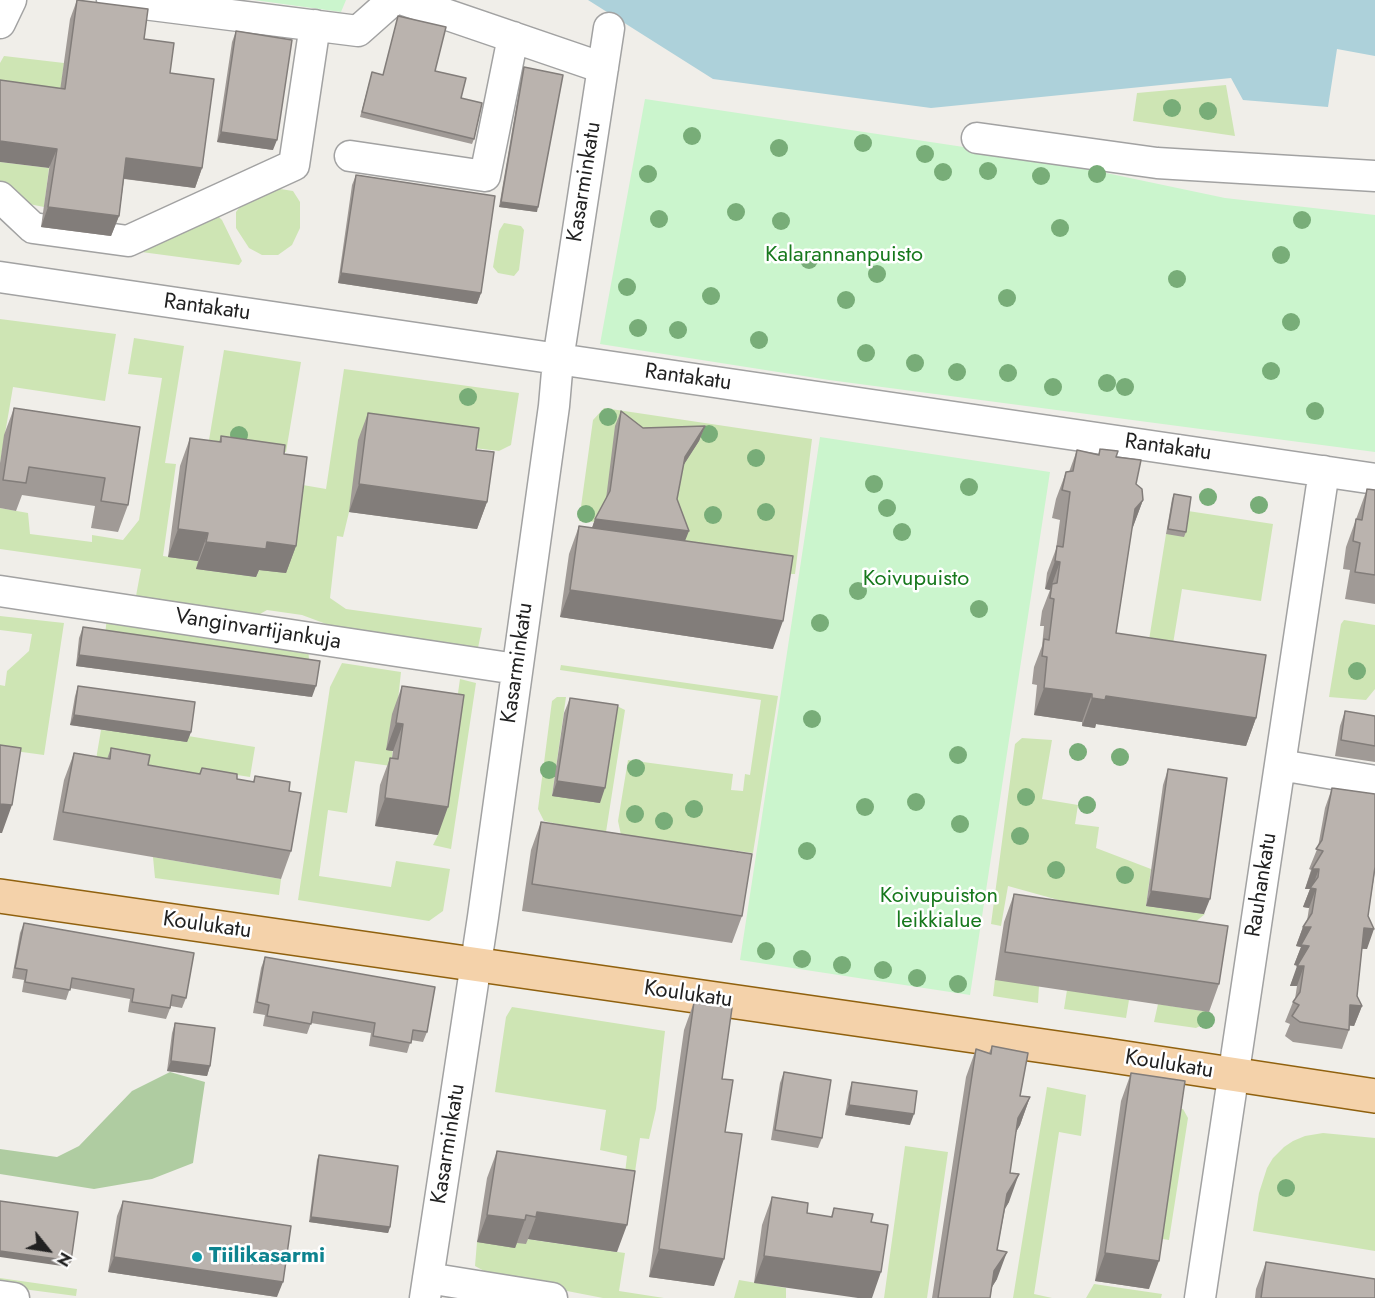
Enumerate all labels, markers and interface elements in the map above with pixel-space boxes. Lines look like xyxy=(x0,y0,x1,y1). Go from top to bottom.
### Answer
street label: Kasarminkatu xyxy=(562,120,608,244)
park label: Kalarannanpuisto xyxy=(765,243,923,269)
street label: Rantakatu xyxy=(162,289,252,327)
street label: Rantakatu xyxy=(643,359,733,397)
street label: Rantakatu xyxy=(1123,429,1213,467)
park label: Koivupuisto xyxy=(863,567,969,593)
street label: Kasarminkatu xyxy=(496,601,540,725)
street label: Vanginvartijankuja xyxy=(173,604,343,656)
street label: Rauhankatu xyxy=(1241,831,1283,939)
park label: Koivupuiston leikkialue xyxy=(880,884,998,936)
street label: Koulukatu xyxy=(161,907,253,945)
street label: Koulukatu xyxy=(642,976,734,1014)
street label: Koulukatu xyxy=(1123,1045,1215,1085)
street label: Kasarminkatu xyxy=(426,1082,472,1206)
north arrow xyxy=(18,1220,78,1280)
place label: Tiilikasarmi xyxy=(209,1244,325,1270)
text: N xyxy=(51,1248,77,1271)
marker: Tiilikasarmi xyxy=(190,1250,204,1264)

